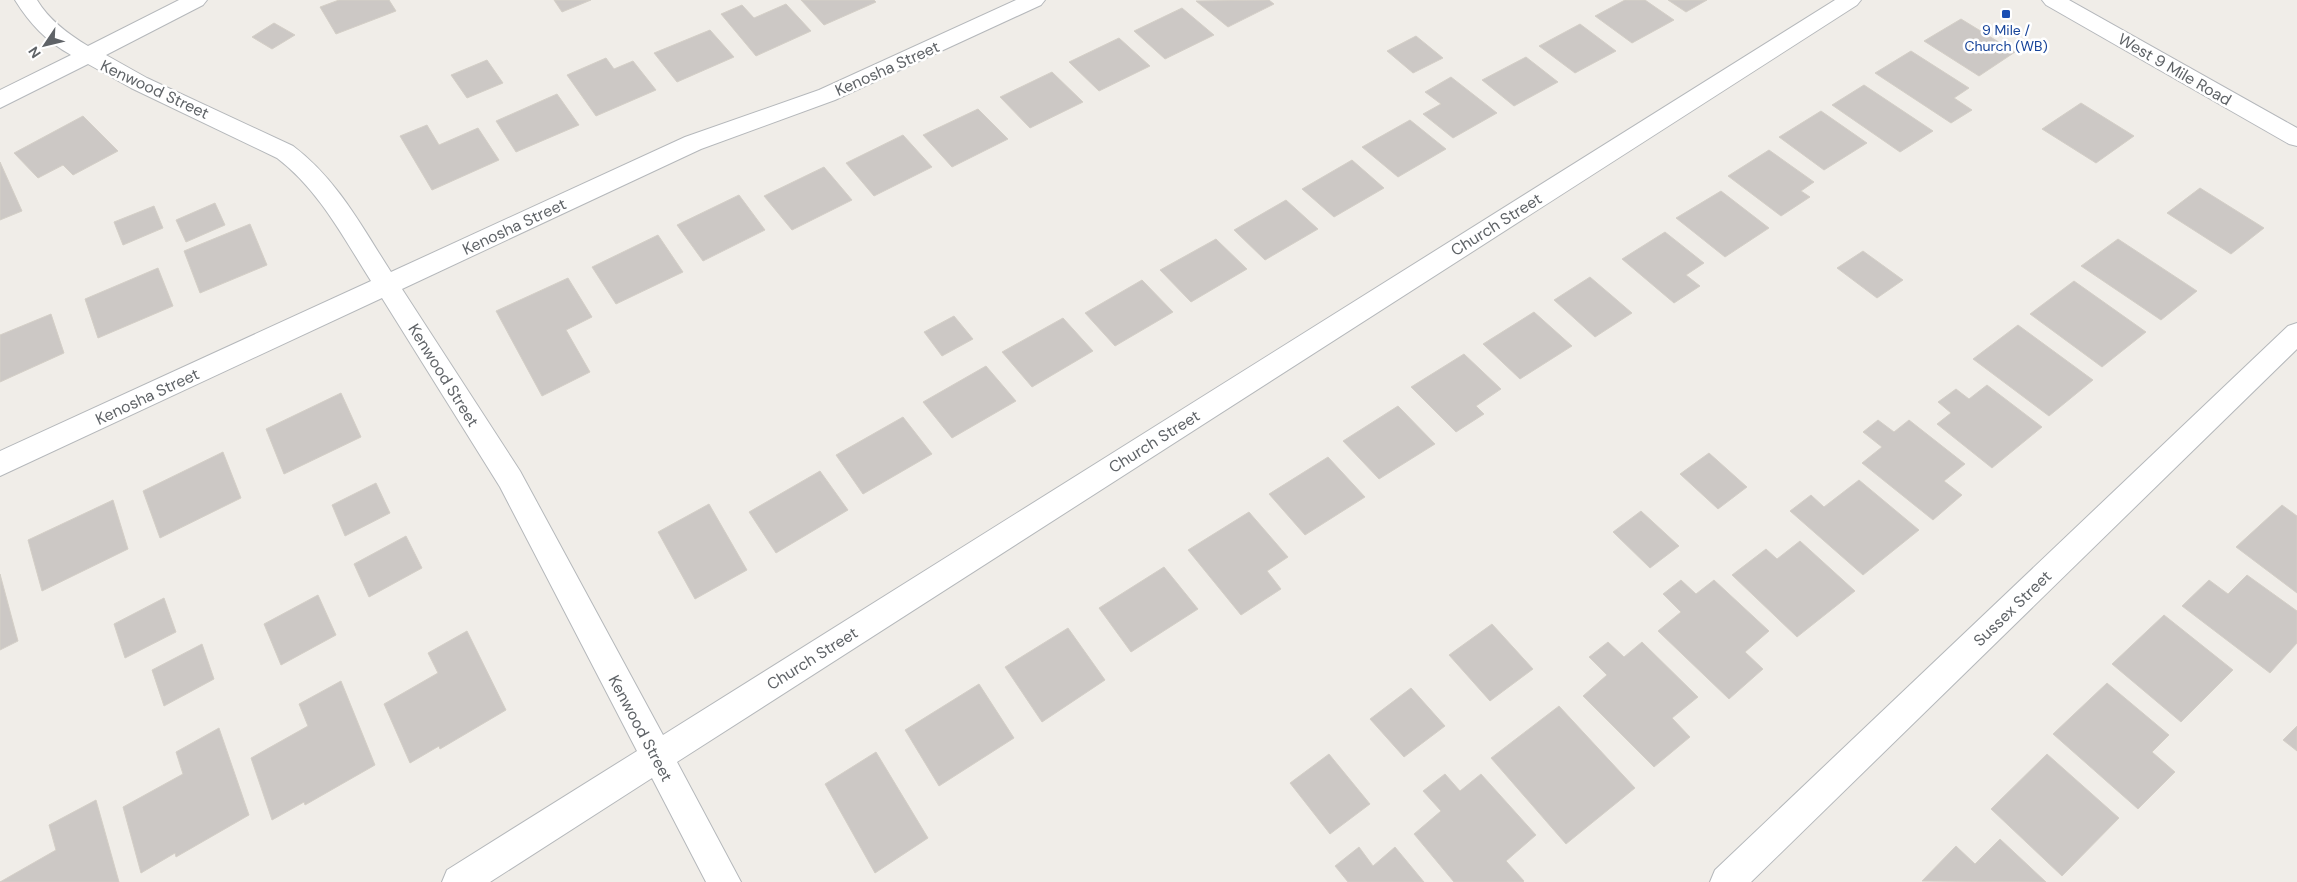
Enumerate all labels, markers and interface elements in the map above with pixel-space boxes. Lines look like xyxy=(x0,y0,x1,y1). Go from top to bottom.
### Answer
marker: 9 Mile / Church (WB) xyxy=(2000,8,2012,20)
north arrow xyxy=(20,20,70,70)
place label: 9 Mile / Church (WB) xyxy=(1964,21,2048,55)
street label: West 9 Mile Road xyxy=(2114,28,2235,110)
street label: Kenosha Street xyxy=(832,36,943,101)
text: N xyxy=(24,43,45,62)
street label: Kenwood Street xyxy=(97,55,213,124)
street label: Church Street xyxy=(1447,188,1546,261)
street label: Kenosha Street xyxy=(459,193,569,260)
street label: Kenwood Street xyxy=(404,320,484,431)
street label: Kenosha Street xyxy=(92,363,202,430)
street label: Church Street xyxy=(1105,405,1204,478)
street label: Sussex Street xyxy=(1969,566,2056,651)
street label: Church Street xyxy=(763,622,862,695)
street label: Kenwood Street xyxy=(604,671,677,785)

